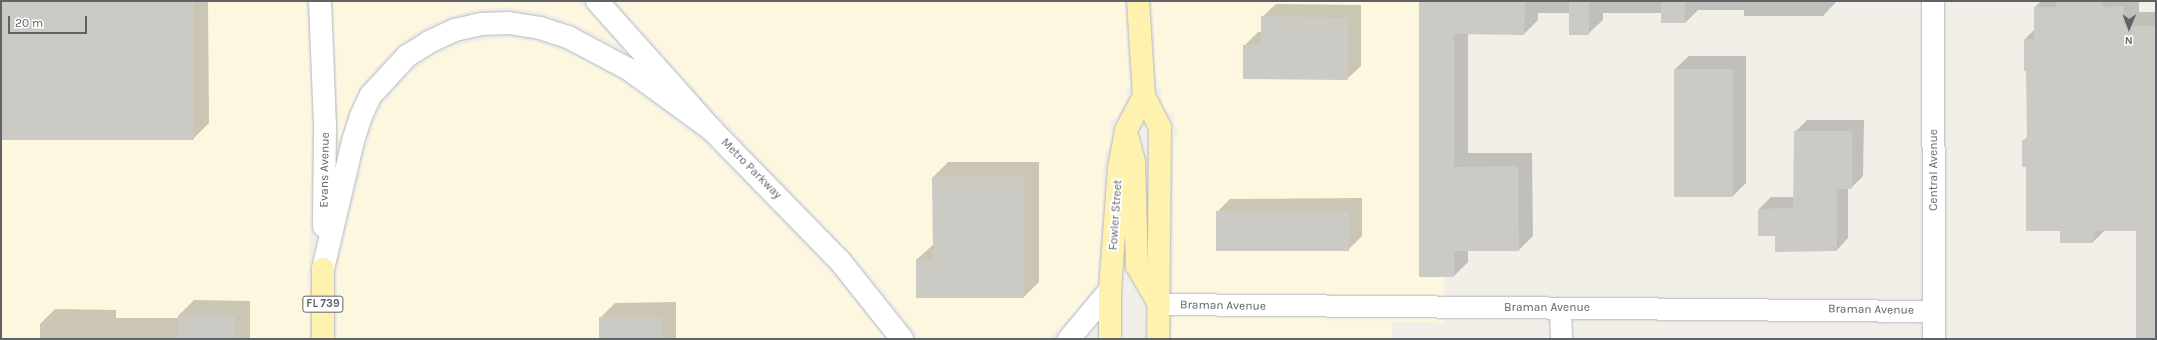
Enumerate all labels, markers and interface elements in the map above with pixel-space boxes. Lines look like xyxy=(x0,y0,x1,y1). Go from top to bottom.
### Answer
scale bar xyxy=(10,8,89,34)
north arrow xyxy=(2109,8,2149,48)
text: 20 m xyxy=(15,16,43,30)
text: N xyxy=(2125,34,2133,47)
street label: Central Avenue xyxy=(1927,129,1941,211)
street label: Evans Avenue xyxy=(317,132,333,208)
street label: Metro Parkway xyxy=(718,136,784,202)
street label: Fowler Street xyxy=(1106,179,1126,251)
road number: FL 739 xyxy=(302,295,344,313)
street label: Braman Avenue xyxy=(1180,298,1266,314)
street label: Braman Avenue xyxy=(1504,301,1590,315)
street label: Braman Avenue xyxy=(1828,302,1914,318)

